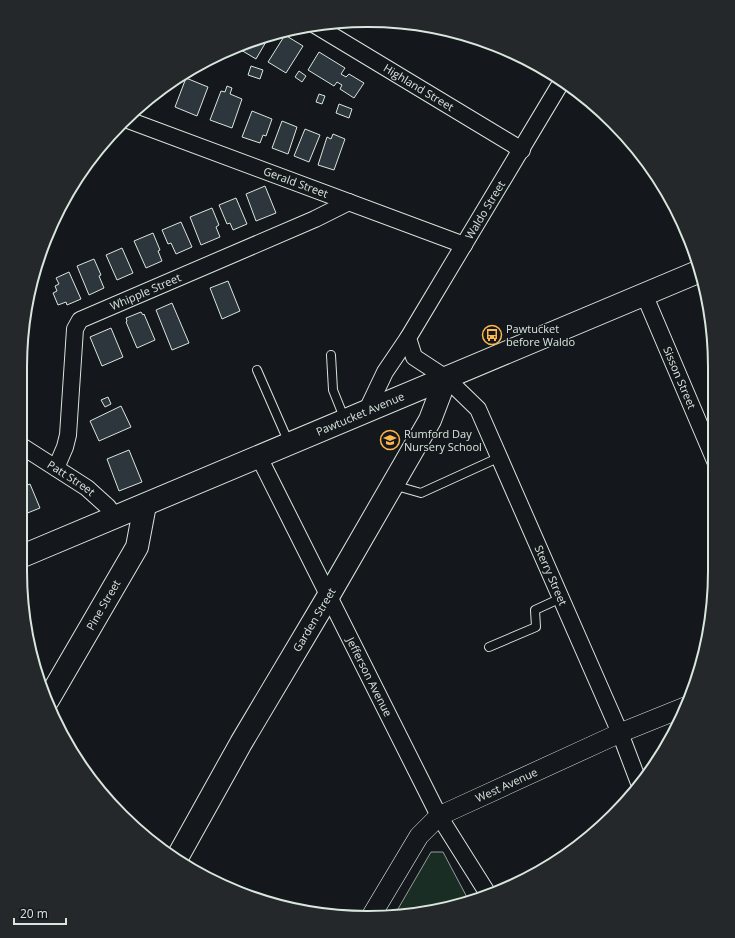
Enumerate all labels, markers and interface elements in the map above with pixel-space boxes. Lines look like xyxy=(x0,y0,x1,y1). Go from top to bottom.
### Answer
street label: Highland Street xyxy=(381,60,457,114)
street label: Gerald Street xyxy=(261,163,330,201)
street label: Waldo Street xyxy=(461,178,508,242)
street label: Whipple Street xyxy=(108,270,183,313)
place label: Pawtucket before Waldo xyxy=(506,321,576,349)
bus stop icon: Pawtucket before Waldo xyxy=(481,324,503,346)
street label: Sisson Street xyxy=(660,344,700,411)
street label: Pawtucket Avenue xyxy=(314,388,406,439)
place label: Rumford Day Nursery School xyxy=(404,426,482,454)
school or university icon: Rumford Day Nursery School xyxy=(379,429,401,451)
street label: Patt Street xyxy=(45,457,99,499)
street label: Sterry Street xyxy=(532,543,571,608)
street label: Pine Street xyxy=(82,577,123,633)
street label: Garden Street xyxy=(289,585,339,654)
street label: Jefferson Avenue xyxy=(343,634,396,719)
street label: West Avenue xyxy=(473,764,540,805)
scale bar xyxy=(14,900,66,926)
text: 20 m xyxy=(20,905,48,922)

